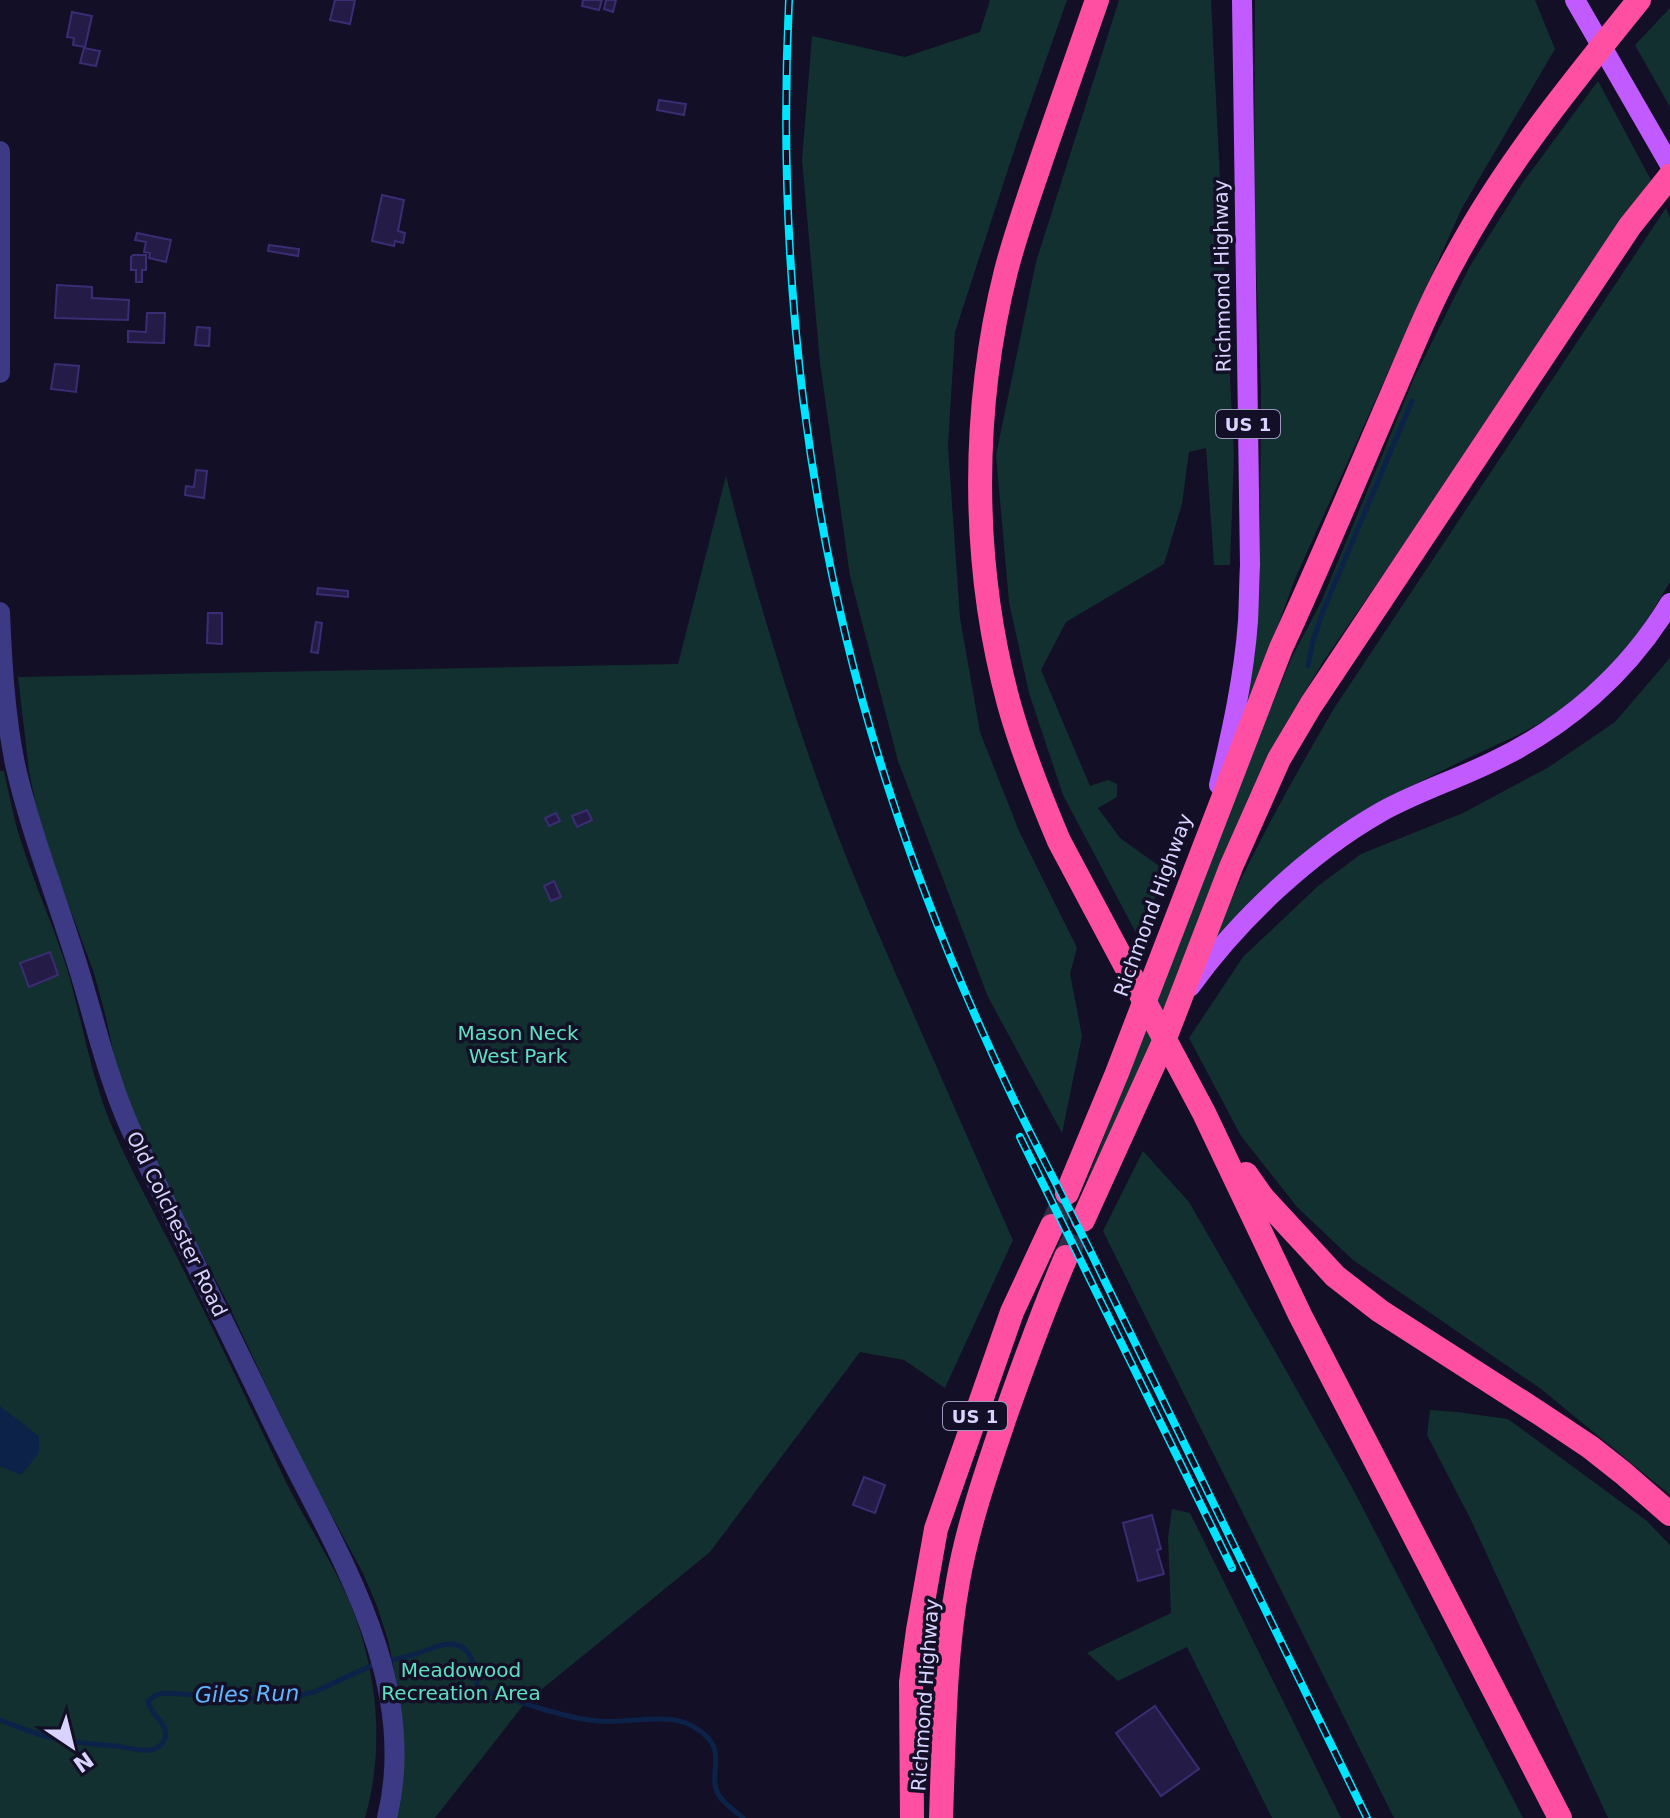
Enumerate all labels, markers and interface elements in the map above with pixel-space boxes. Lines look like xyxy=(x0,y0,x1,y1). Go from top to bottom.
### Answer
street label: Richmond Highway xyxy=(1208,179,1236,373)
road number: US 1 xyxy=(1216,410,1280,438)
street label: Richmond Highway xyxy=(1109,810,1197,1000)
park label: Mason Neck West Park xyxy=(457,1021,579,1068)
street label: Old Colchester Road xyxy=(122,1127,232,1321)
road number: US 1 xyxy=(943,1402,1007,1430)
street label: Richmond Highway xyxy=(906,1598,944,1792)
park label: Meadowood Recreation Area xyxy=(381,1658,541,1705)
water label: Giles Run xyxy=(195,1681,299,1707)
north arrow xyxy=(32,1706,112,1786)
text: N xyxy=(68,1746,98,1777)

